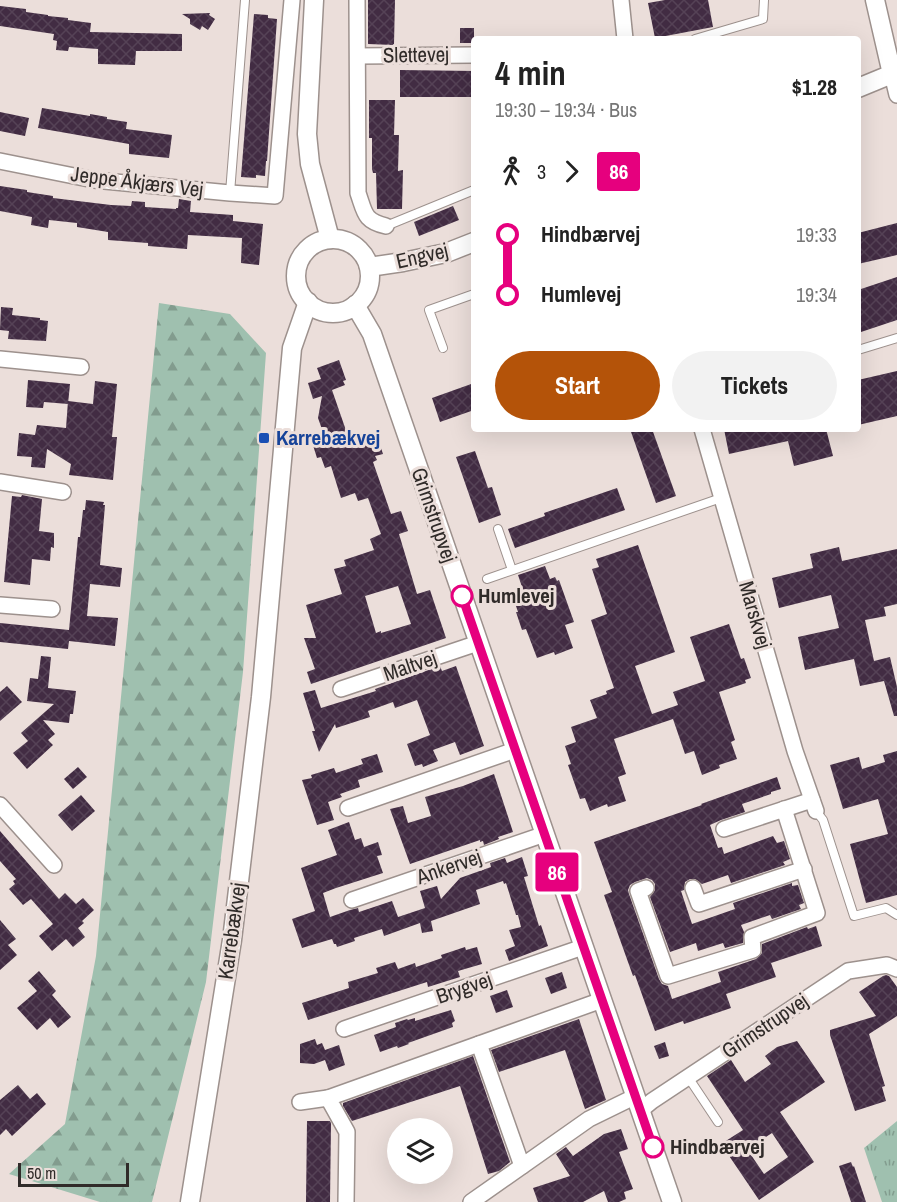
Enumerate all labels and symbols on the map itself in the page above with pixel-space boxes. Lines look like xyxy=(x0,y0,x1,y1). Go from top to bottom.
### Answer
street label: Slettevej xyxy=(383,39,449,70)
street label: Jeppe Åkjærs Vej xyxy=(69,159,205,204)
street label: Engvej xyxy=(393,235,451,276)
place label: Karrebækvej xyxy=(276,423,380,452)
marker: Karrebækvej xyxy=(257,431,271,445)
street label: Grimstrupvej xyxy=(405,464,464,566)
street label: Marskvej xyxy=(732,578,779,652)
place label: Humlevej xyxy=(478,581,555,610)
marker: Humlevej xyxy=(451,585,473,607)
street label: Maltvej xyxy=(379,643,440,688)
street label: Ankervej xyxy=(411,842,485,891)
line badge: 86 xyxy=(530,852,584,892)
street label: Karrebækvej xyxy=(210,881,253,981)
street label: Brygvej xyxy=(432,964,496,1011)
street label: Grimstrupvej xyxy=(716,986,814,1065)
place label: Hindbærvej xyxy=(670,1132,765,1161)
marker: Hindbærvej xyxy=(642,1136,664,1158)
scale bar xyxy=(18,1160,129,1188)

